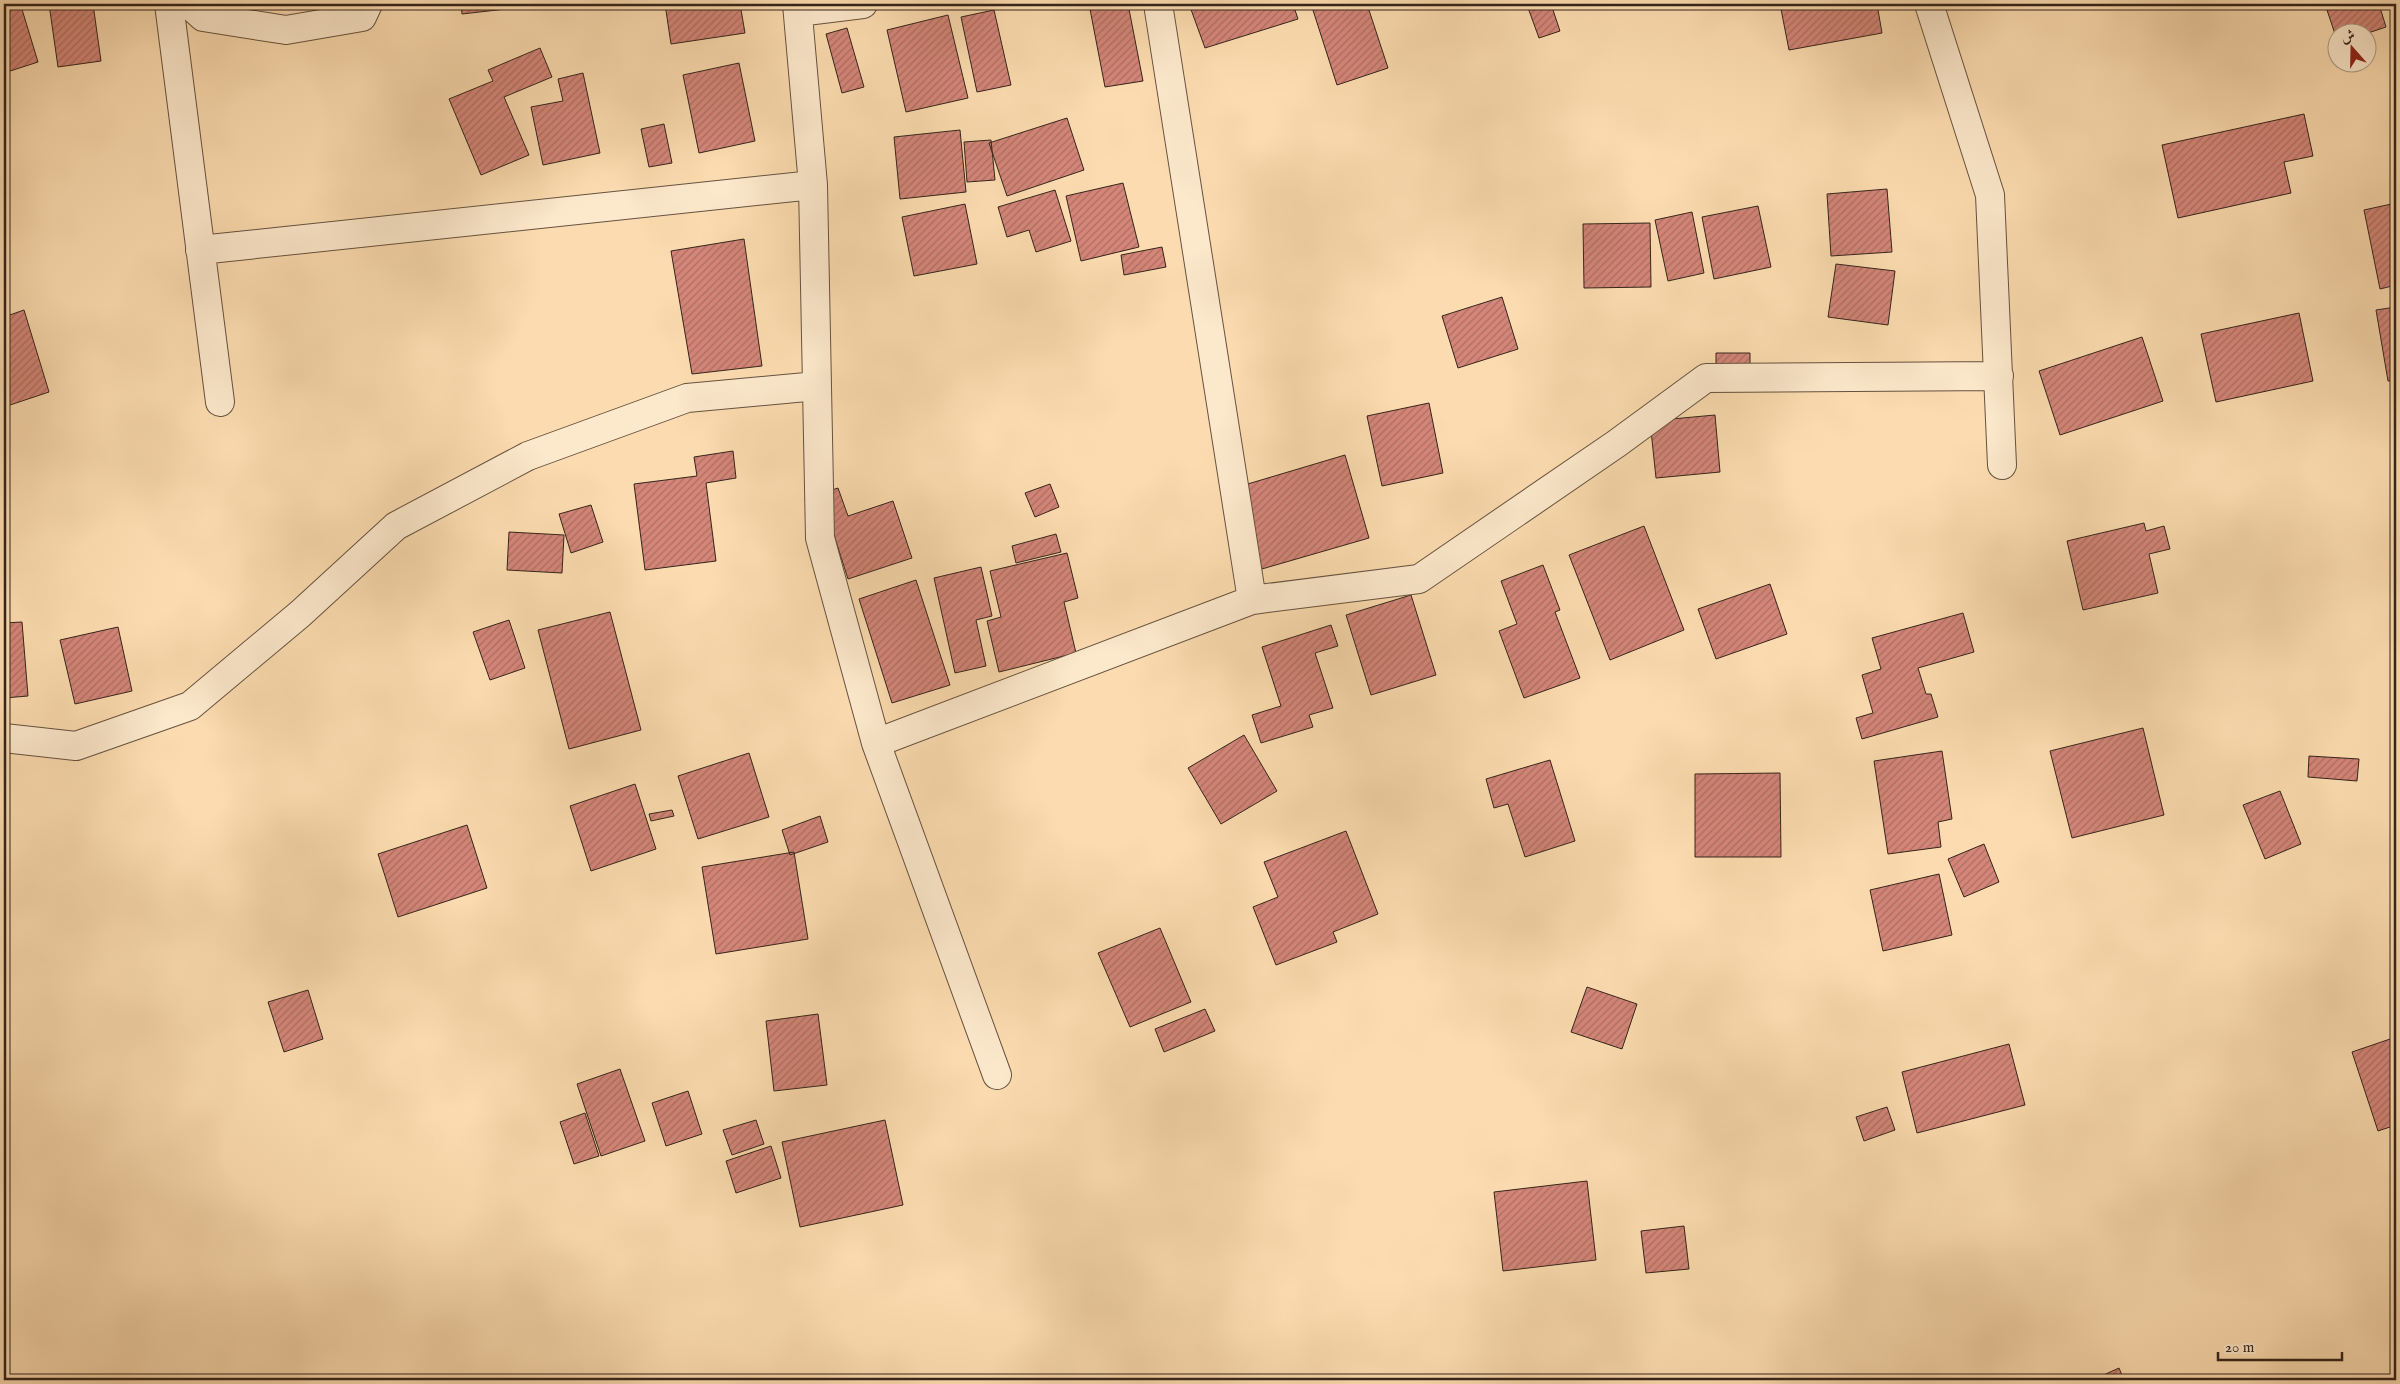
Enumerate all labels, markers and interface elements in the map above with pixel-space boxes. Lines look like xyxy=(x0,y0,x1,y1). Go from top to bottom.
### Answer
north arrow xyxy=(2328,22,2378,72)
text: ش xyxy=(2338,26,2358,48)
scale bar xyxy=(2218,1329,2341,1361)
text: 20 m xyxy=(2225,1338,2255,1357)

